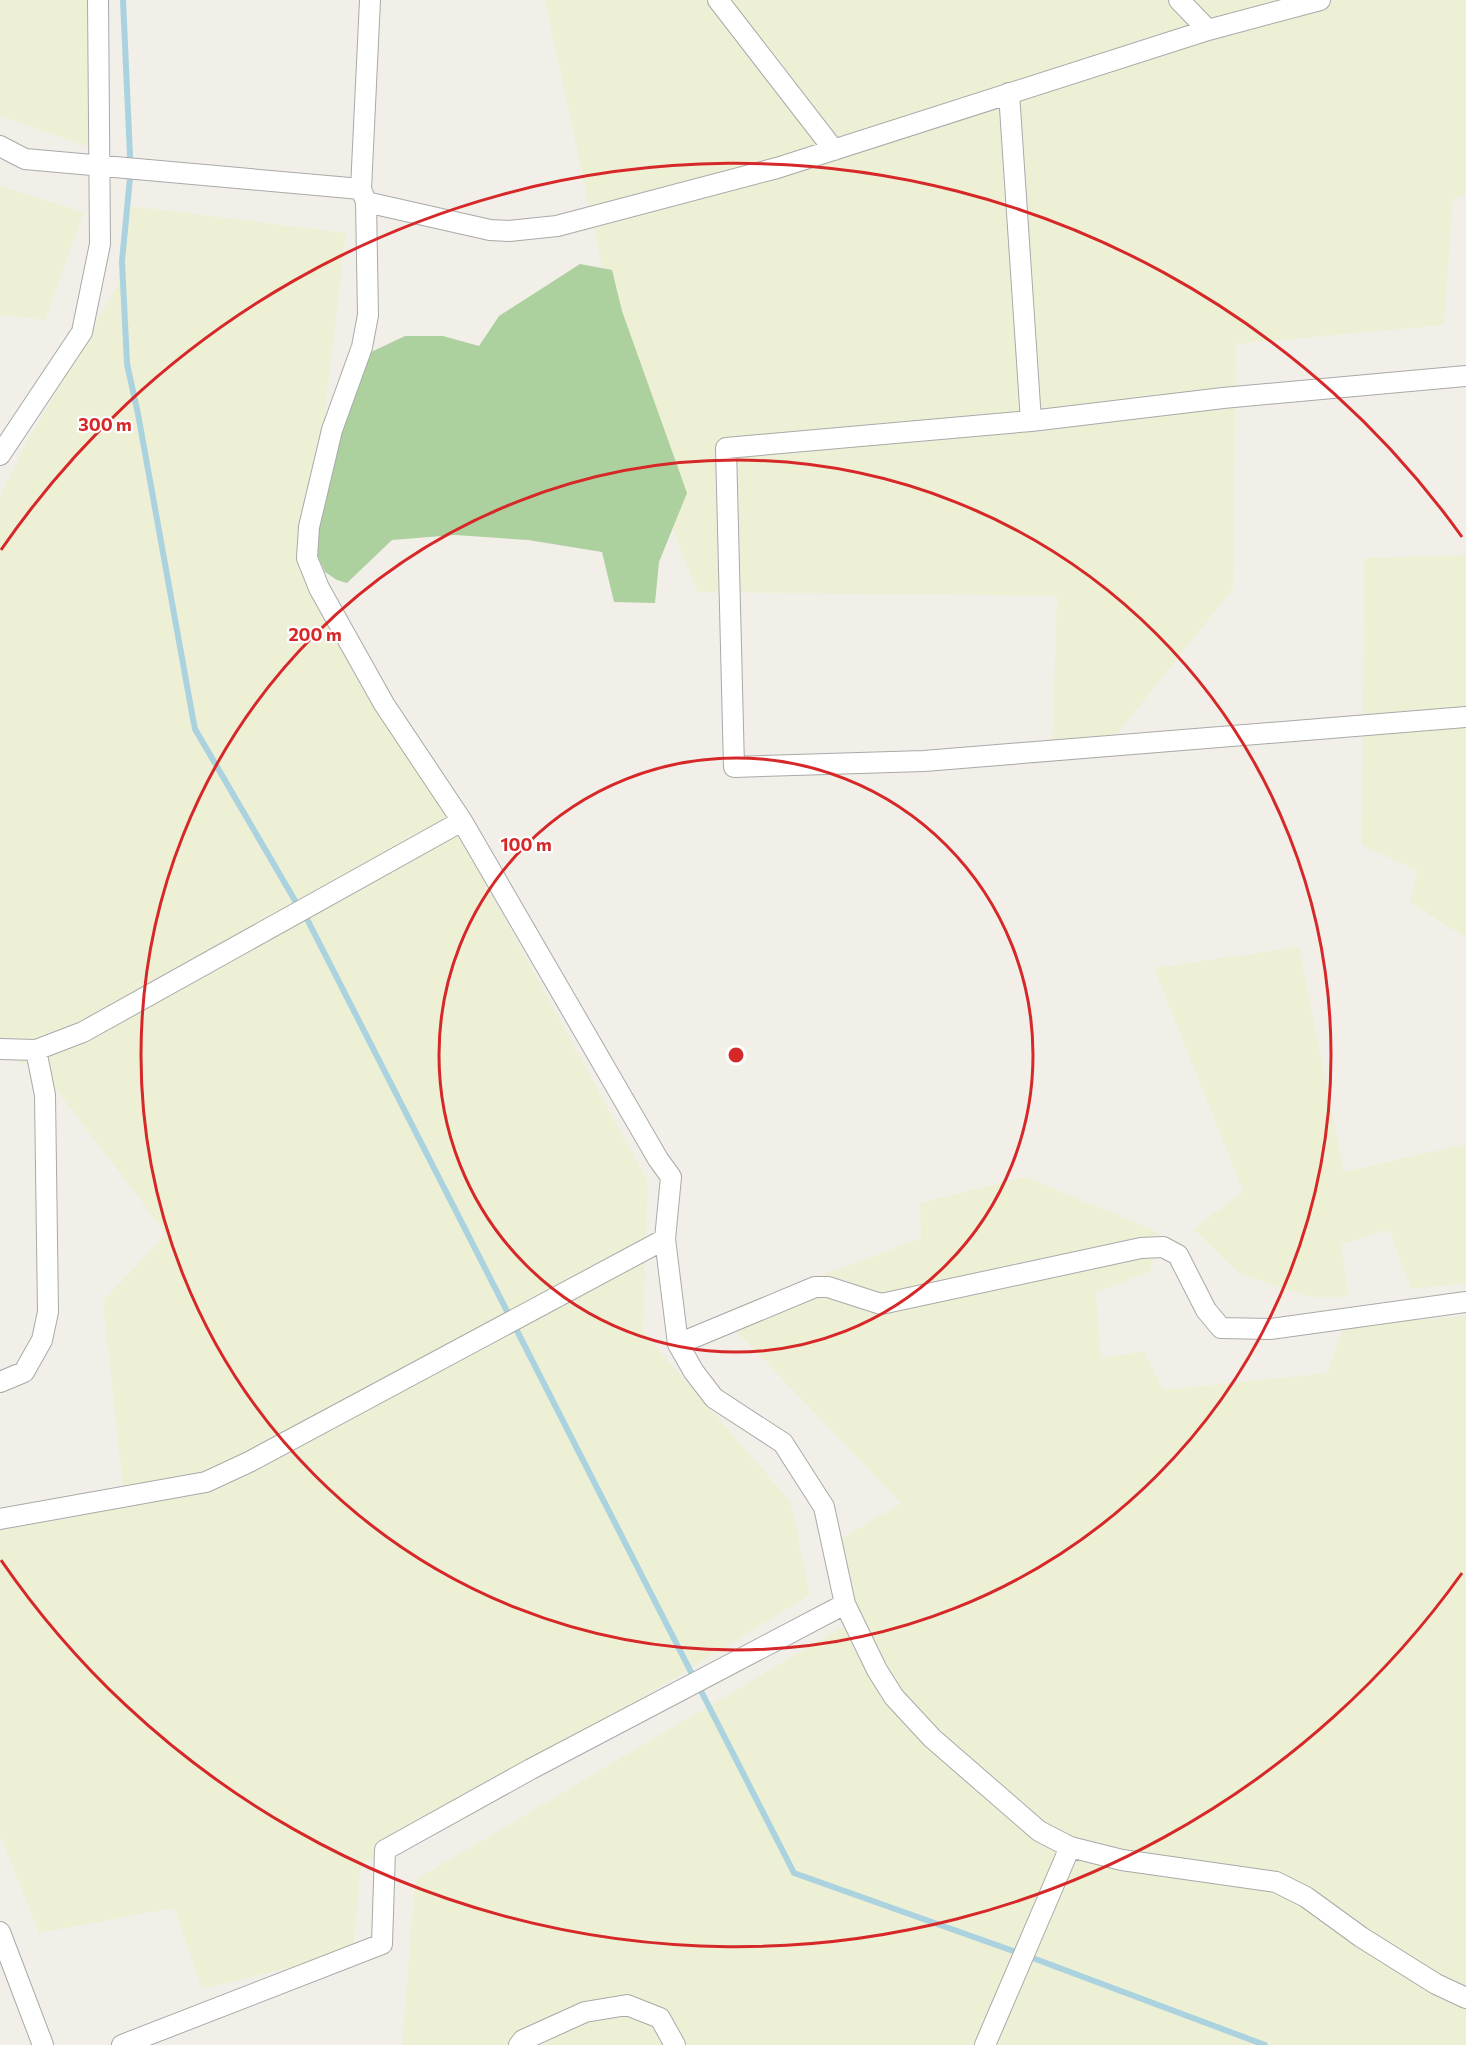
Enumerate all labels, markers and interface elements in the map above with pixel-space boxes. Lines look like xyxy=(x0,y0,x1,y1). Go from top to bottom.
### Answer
text: 300 m xyxy=(78,413,132,435)
text: 200 m xyxy=(288,623,342,645)
text: 100 m xyxy=(500,833,552,855)
centre of rings xyxy=(726,1045,746,1065)

